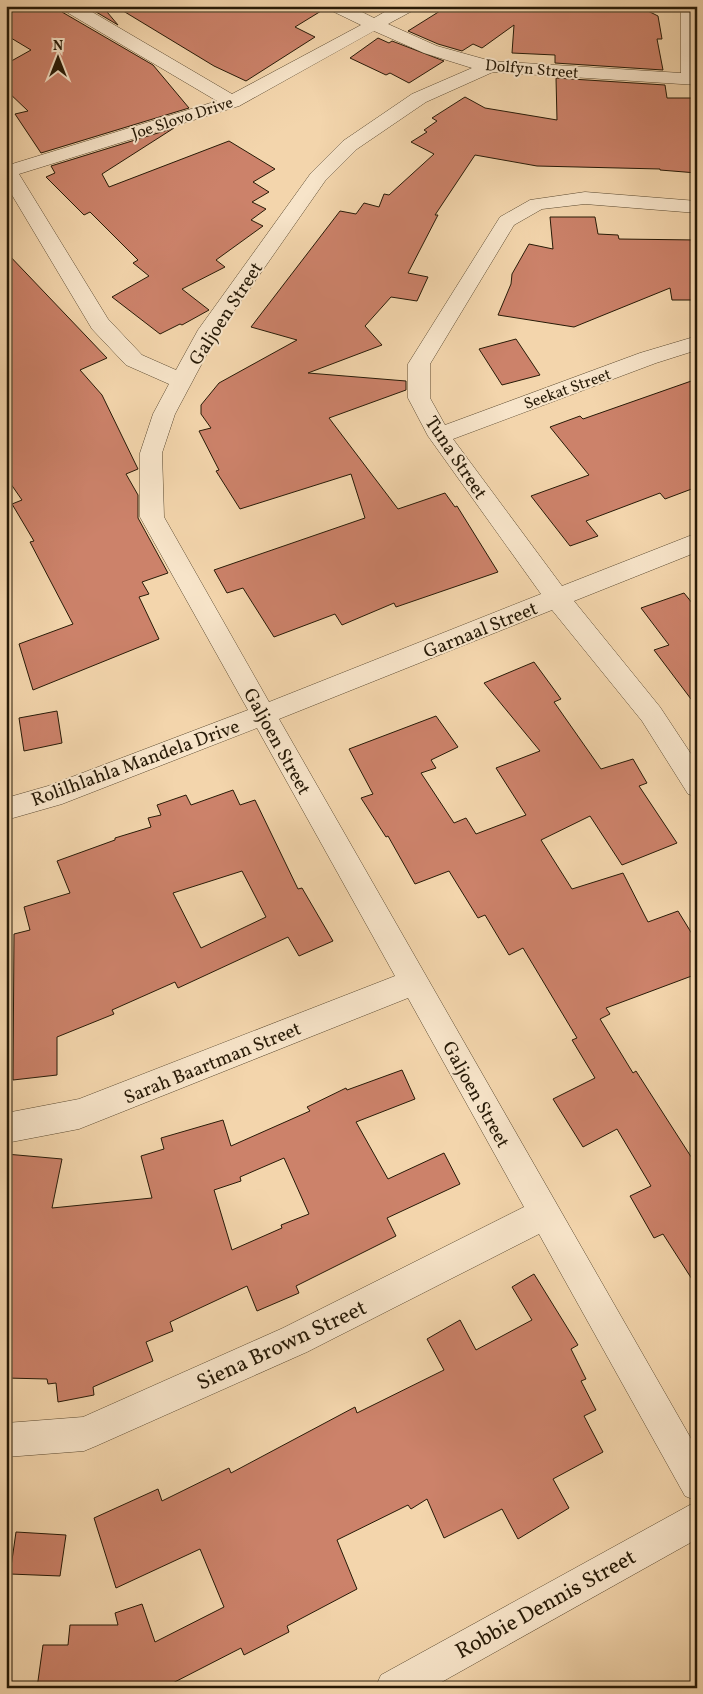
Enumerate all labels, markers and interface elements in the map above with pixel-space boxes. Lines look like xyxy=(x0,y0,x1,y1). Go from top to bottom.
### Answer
north arrow xyxy=(32,32,82,82)
text: N xyxy=(53,37,63,56)
street label: Dolfyn Street xyxy=(484,55,580,85)
street label: Joe Slovo Drive xyxy=(129,92,236,146)
street label: Galjoen Street xyxy=(184,257,270,371)
street label: Seekat Street xyxy=(521,364,615,416)
street label: Tuna Street xyxy=(418,411,493,505)
street label: Garnaal Street xyxy=(420,596,542,666)
street label: Galjoen Street xyxy=(236,684,316,800)
street label: Rolilhlahla Mandela Drive xyxy=(28,714,243,814)
street label: Sarah Baartman Street xyxy=(120,1016,306,1111)
street label: Galjoen Street xyxy=(435,1037,515,1153)
street label: Siena Brown Street xyxy=(192,1293,372,1399)
street label: Robbie Dennis Street xyxy=(450,1542,642,1668)

